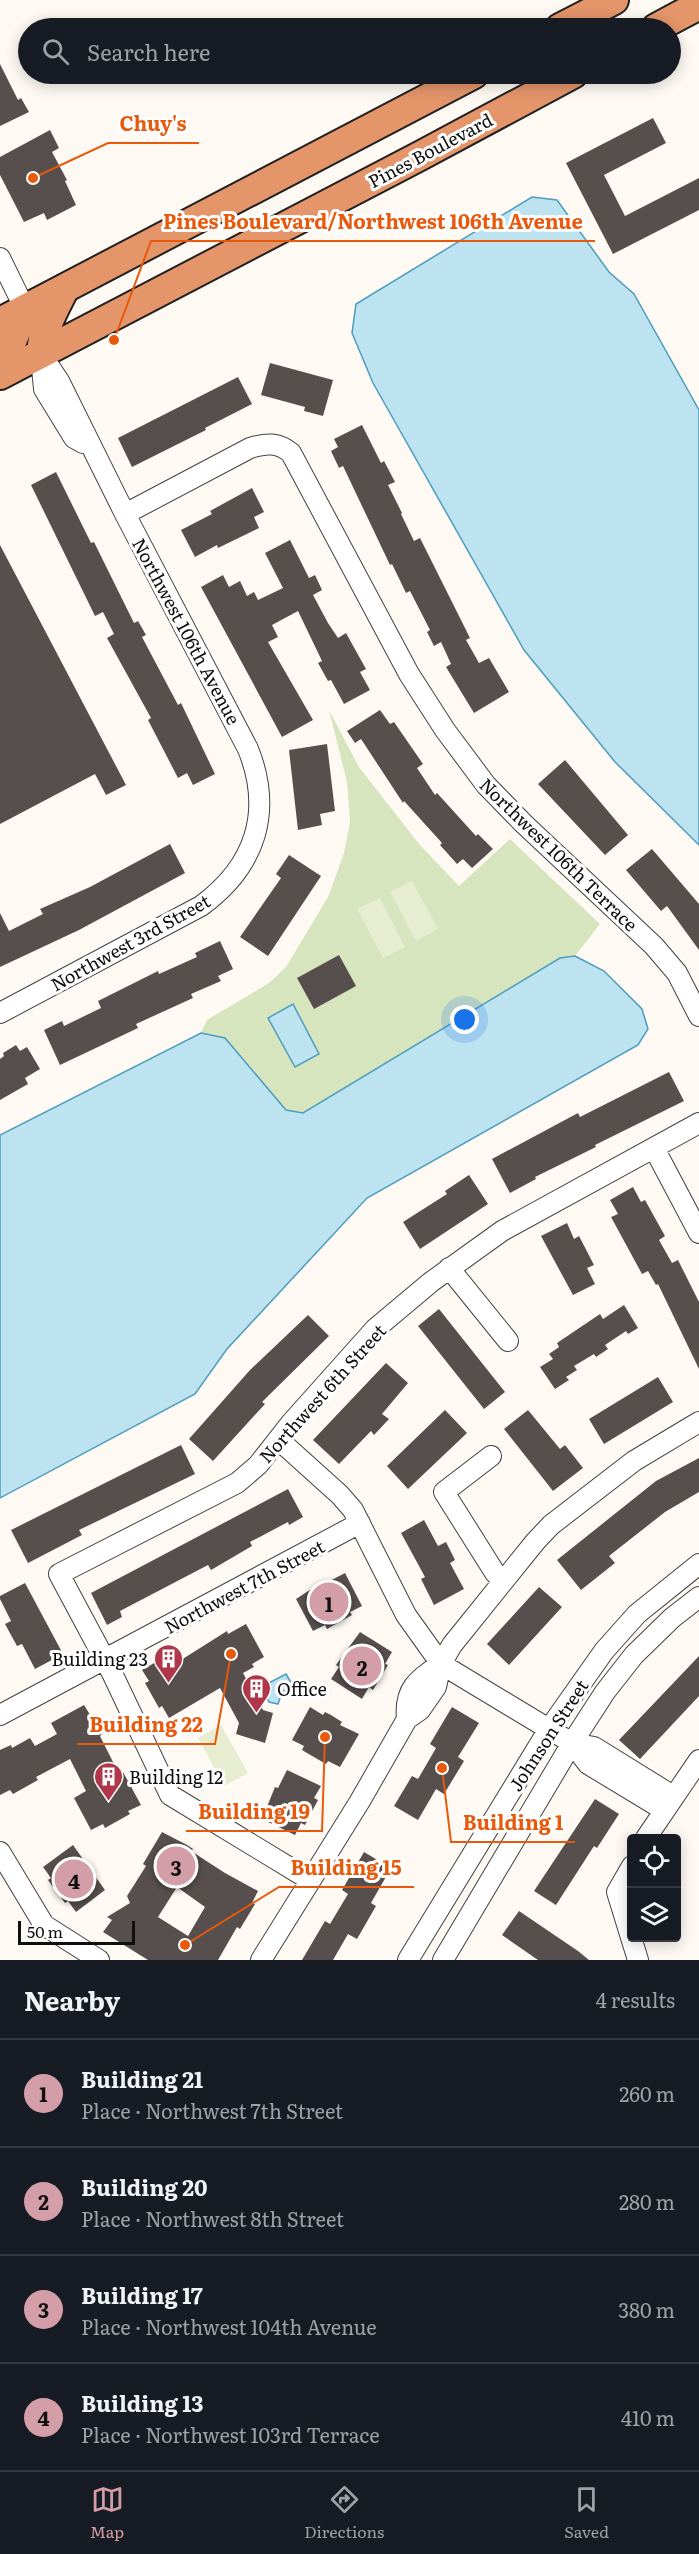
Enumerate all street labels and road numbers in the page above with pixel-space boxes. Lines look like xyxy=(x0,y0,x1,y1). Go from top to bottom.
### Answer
street label: Pines Boulevard xyxy=(363,106,497,194)
street label: Northwest 106th Avenue xyxy=(126,533,248,729)
street label: Northwest 106th Terrace xyxy=(474,771,644,937)
street label: Northwest 3rd Street xyxy=(45,886,215,997)
street label: Northwest 6th Street xyxy=(252,1317,392,1468)
street label: Northwest 7th Street xyxy=(159,1532,330,1640)
street label: Johnson Street xyxy=(502,1673,595,1796)

